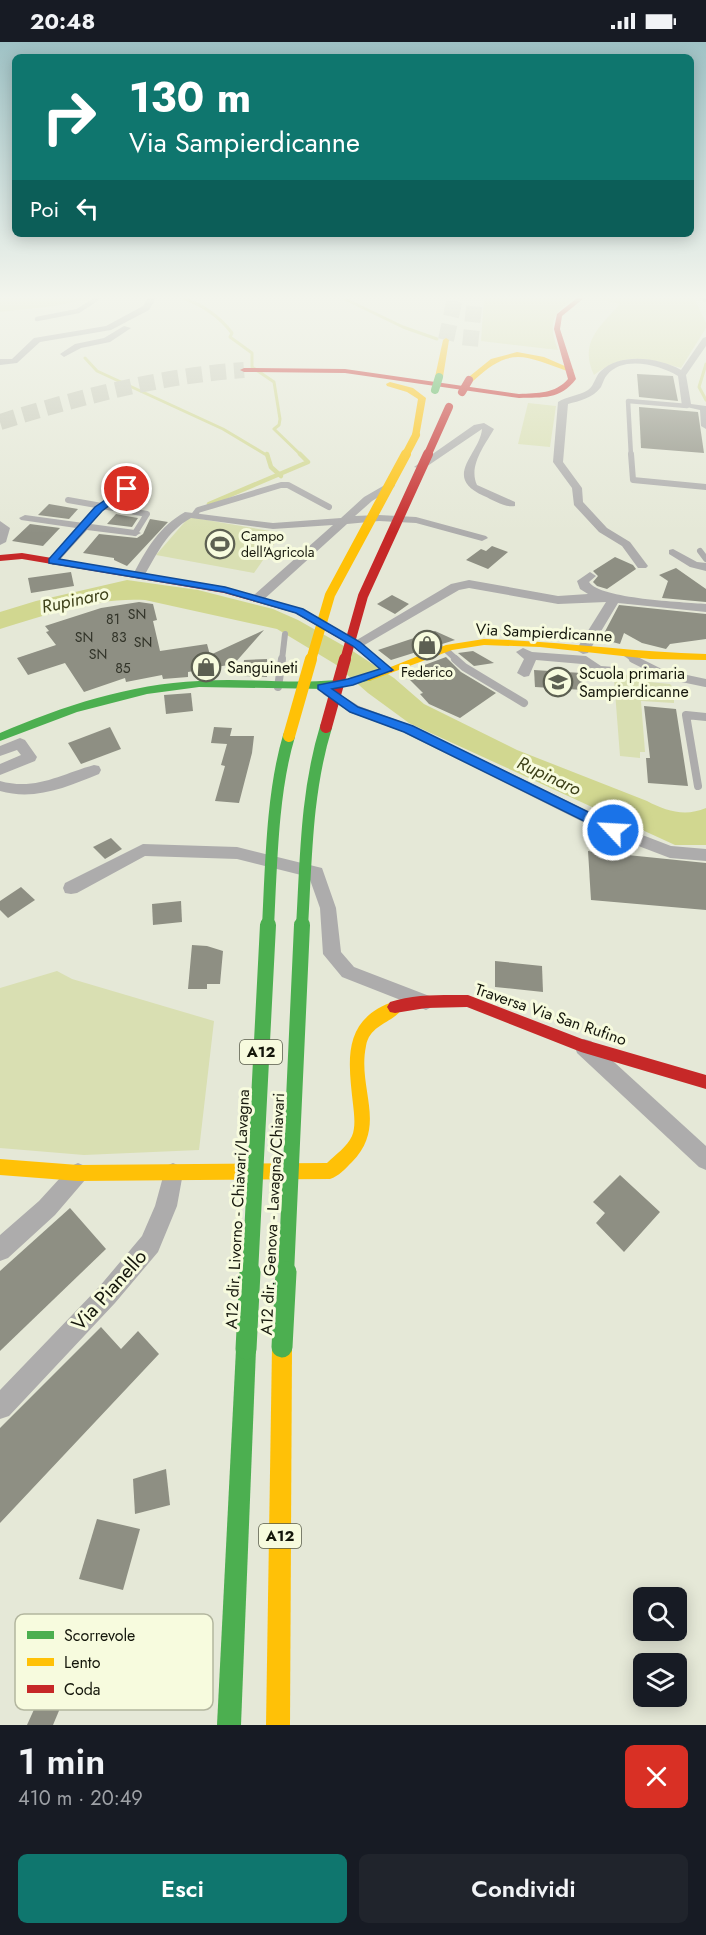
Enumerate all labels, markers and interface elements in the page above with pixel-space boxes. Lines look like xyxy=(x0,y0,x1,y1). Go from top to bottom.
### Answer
text: 20:48 xyxy=(30,5,95,37)
text: 130 m xyxy=(129,67,251,128)
icon: right xyxy=(30,78,108,156)
text: Via Sampierdicanne xyxy=(129,123,360,162)
icon: left xyxy=(71,192,104,225)
text: Poi xyxy=(30,193,59,225)
pin xyxy=(101,463,152,514)
icon: arrive xyxy=(110,472,143,505)
place label: Campo dell'Agricola xyxy=(241,526,314,562)
sports icon: Campo dell'Agricola xyxy=(204,528,236,560)
water label: Rupinaro xyxy=(39,580,111,620)
house number: SN xyxy=(128,604,146,624)
house number: 81 xyxy=(106,609,120,629)
street label: Via Sampierdicanne xyxy=(475,617,613,648)
house number: SN xyxy=(75,627,93,647)
house number: 83 xyxy=(111,627,127,647)
shop icon: Federico xyxy=(411,629,443,661)
house number: SN xyxy=(134,632,152,652)
house number: SN xyxy=(89,644,107,664)
shop icon: Sanguineti xyxy=(190,651,222,683)
place label: Sanguineti xyxy=(227,656,298,679)
house number: 85 xyxy=(115,658,131,678)
place label: Federico xyxy=(401,662,453,682)
place label: Scuola primaria Sampierdicanne xyxy=(579,662,689,703)
school or university icon: Scuola primaria Sampierdicanne xyxy=(542,666,574,698)
water label: Rupinaro xyxy=(513,750,586,802)
position arrow xyxy=(581,798,645,862)
street label: Traversa Via San Rufino xyxy=(472,978,630,1051)
road number: A12 xyxy=(240,1040,282,1064)
street label: A12 dir. Livorno - Chiavari/Lavagna xyxy=(220,1089,255,1330)
street label: A12 dir. Genova - Lavagna/Chiavari xyxy=(255,1092,290,1336)
street label: Via Pianello xyxy=(65,1243,154,1337)
road number: A12 xyxy=(259,1524,301,1548)
map controls xyxy=(633,1587,687,1707)
button: search xyxy=(633,1587,687,1641)
legend xyxy=(15,1614,213,1710)
text: Scorrevole xyxy=(64,1624,135,1647)
text: Lento xyxy=(64,1651,101,1674)
button: layers xyxy=(633,1653,687,1707)
text: Coda xyxy=(64,1678,101,1701)
text: 1 min xyxy=(18,1735,105,1787)
button: close xyxy=(625,1745,688,1808)
text: 410 m · 20:49 xyxy=(18,1784,143,1813)
button: Esci xyxy=(18,1854,347,1923)
button: Condividi xyxy=(359,1854,688,1923)

